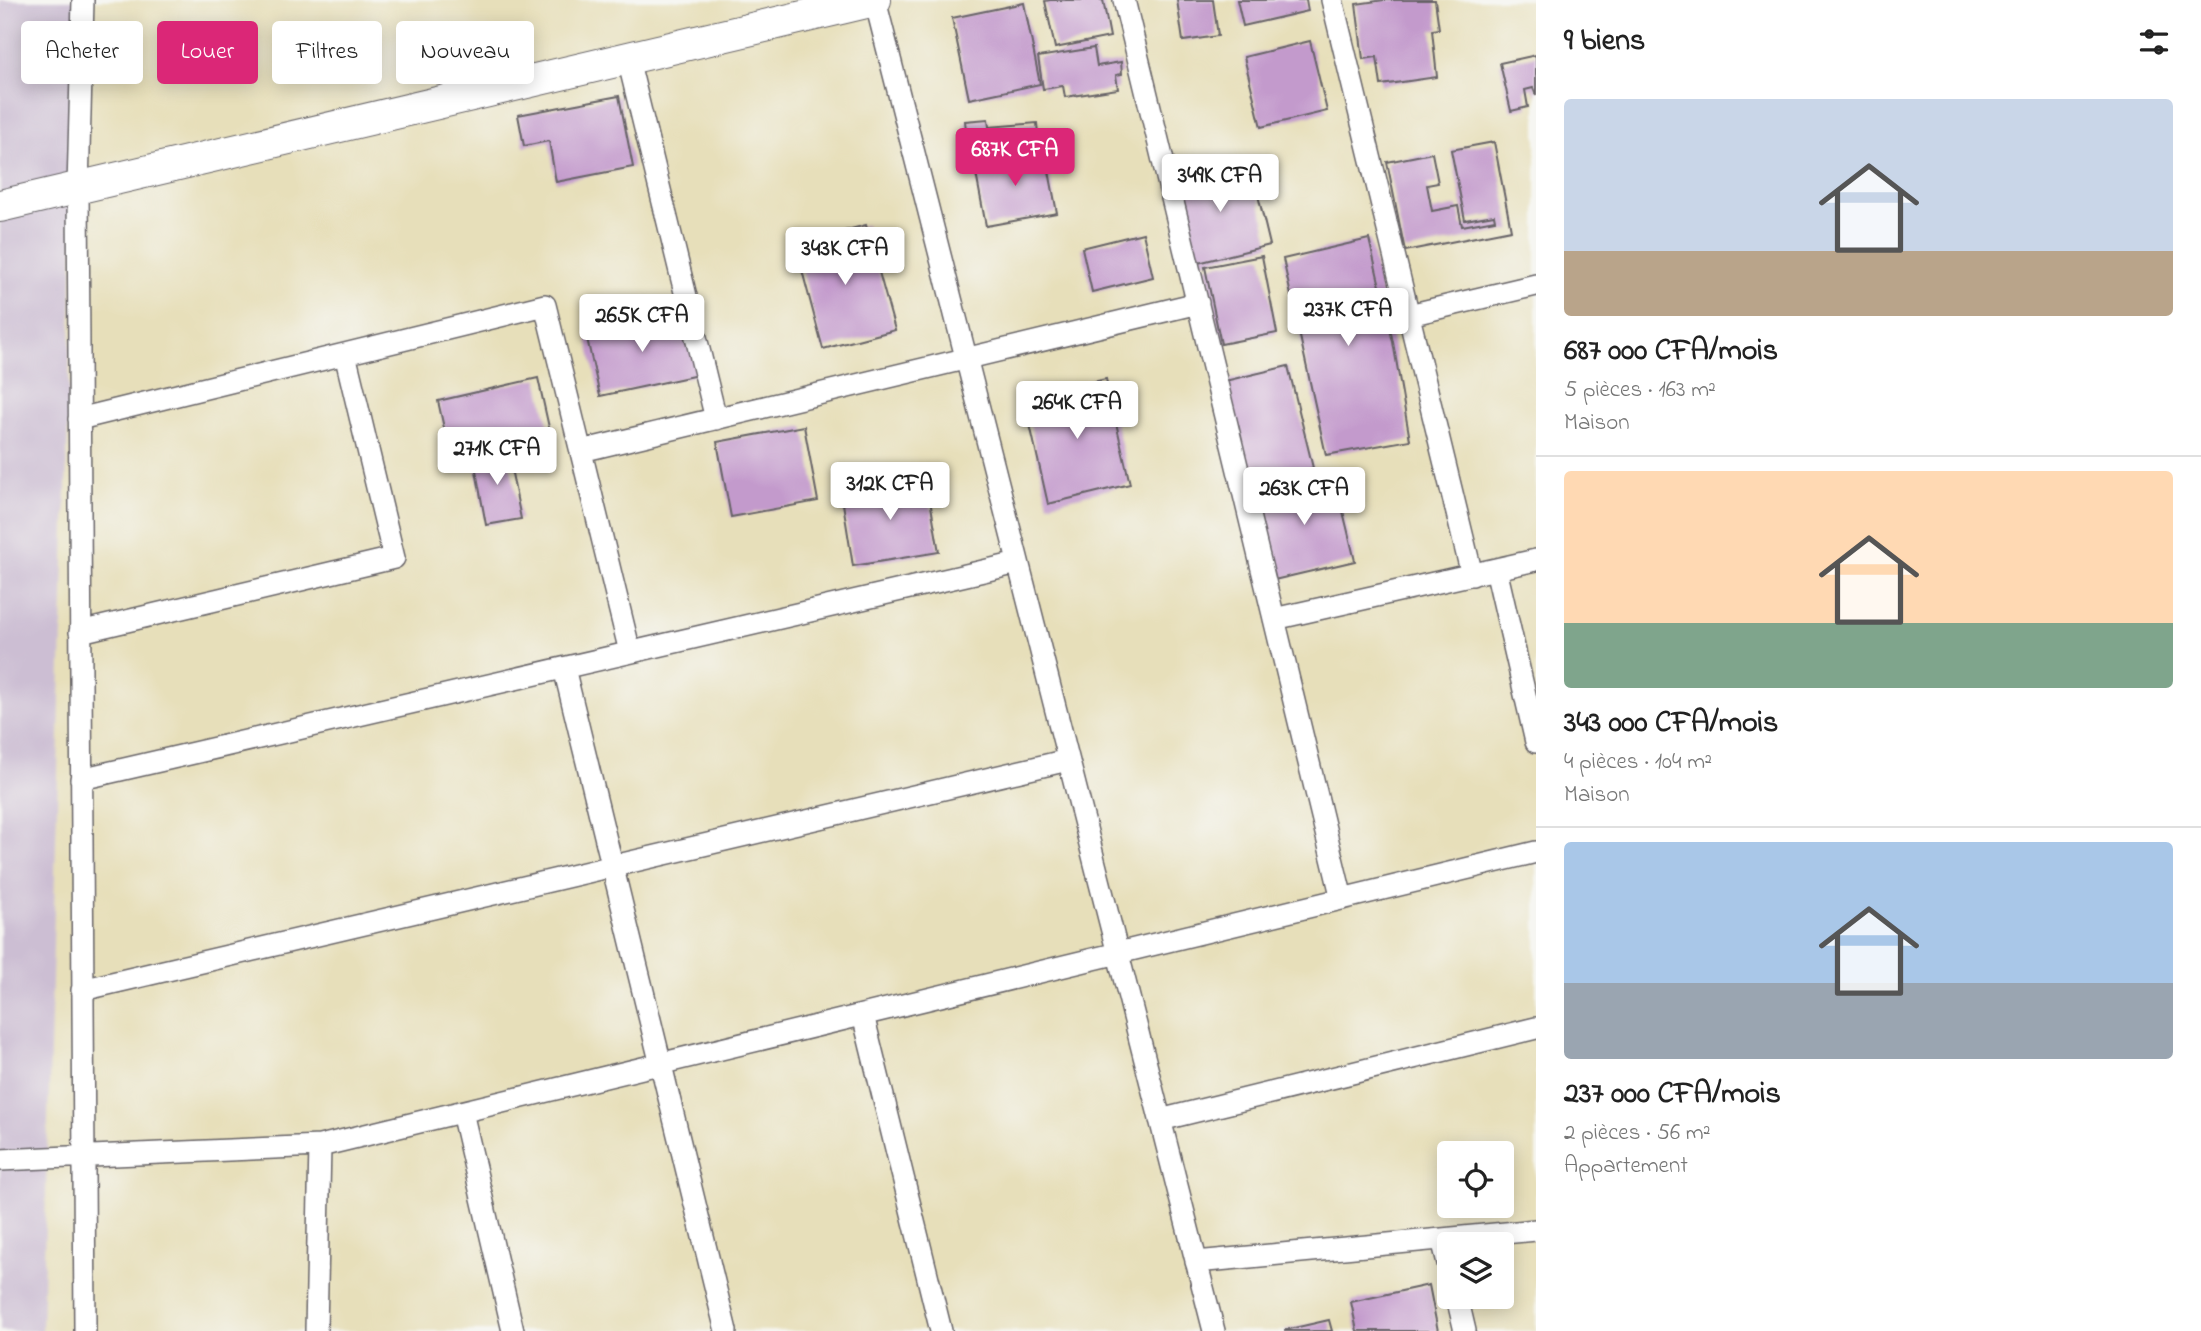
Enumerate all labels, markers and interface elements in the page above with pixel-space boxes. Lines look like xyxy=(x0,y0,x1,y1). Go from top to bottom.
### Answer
text: 9 biens xyxy=(1564,20,1645,64)
chip: Acheter xyxy=(21,21,143,84)
chip: Louer xyxy=(157,21,258,84)
chip: Filtres xyxy=(272,21,382,84)
chip: Nouveau xyxy=(396,21,534,84)
icon: filters xyxy=(2135,23,2173,61)
pin: 687K CFA xyxy=(943,128,1087,188)
text: 687K CFA xyxy=(972,134,1058,167)
icon: home xyxy=(1806,145,1932,271)
pin: 349K CFA xyxy=(1148,154,1292,214)
text: 349K CFA xyxy=(1178,160,1262,193)
pin: 343K CFA xyxy=(773,228,917,287)
text: 343K CFA xyxy=(801,233,889,266)
pin: 237K CFA xyxy=(1276,288,1420,348)
pin: 265K CFA xyxy=(570,294,714,354)
text: 237K CFA xyxy=(1303,294,1393,327)
text: 265K CFA xyxy=(595,300,689,333)
text: 687 000 CFA/mois xyxy=(1564,330,1778,374)
text: 5 pièces · 163 m² xyxy=(1564,374,1716,407)
pin: 264K CFA xyxy=(1005,382,1149,441)
text: 264K CFA xyxy=(1032,387,1122,420)
text: Maison xyxy=(1564,407,1630,440)
pin: 271K CFA xyxy=(425,428,569,487)
text: 271K CFA xyxy=(454,433,540,466)
pin: 312K CFA xyxy=(818,462,962,522)
text: 312K CFA xyxy=(847,468,933,501)
pin: 263K CFA xyxy=(1232,468,1376,527)
text: 263K CFA xyxy=(1259,473,1349,506)
icon: home xyxy=(1806,517,1932,643)
text: 343 000 CFA/mois xyxy=(1564,702,1778,746)
text: 4 pièces · 104 m² xyxy=(1564,746,1712,779)
text: Maison xyxy=(1564,779,1630,812)
icon: home xyxy=(1806,888,1932,1014)
text: 237 000 CFA/mois xyxy=(1564,1073,1781,1117)
text: 2 pièces · 56 m² xyxy=(1564,1117,1710,1150)
map controls xyxy=(1437,1141,1514,1309)
button: locate xyxy=(1437,1141,1514,1218)
text: Appartement xyxy=(1564,1150,1688,1183)
button: layers xyxy=(1437,1232,1514,1309)

